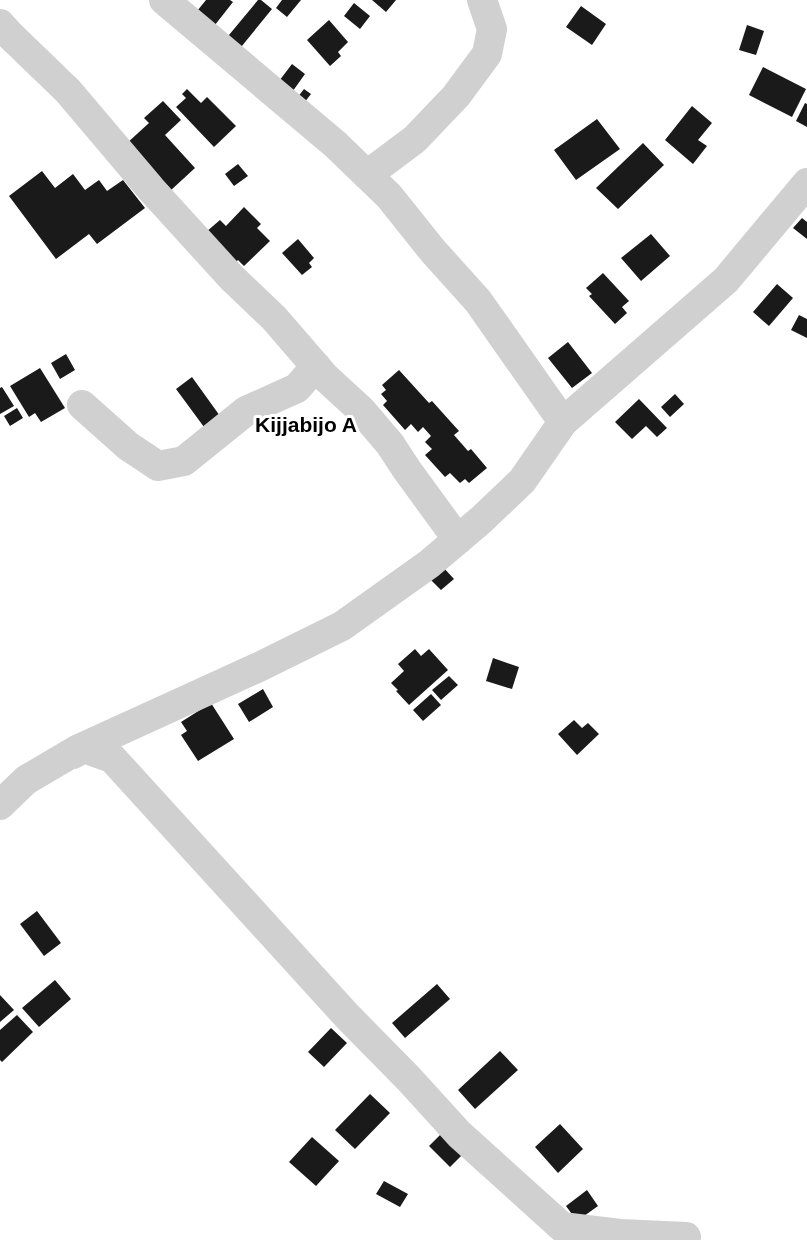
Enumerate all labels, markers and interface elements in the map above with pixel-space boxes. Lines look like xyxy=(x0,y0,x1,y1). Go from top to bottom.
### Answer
district label: Kijjabijo A xyxy=(255,413,357,436)

